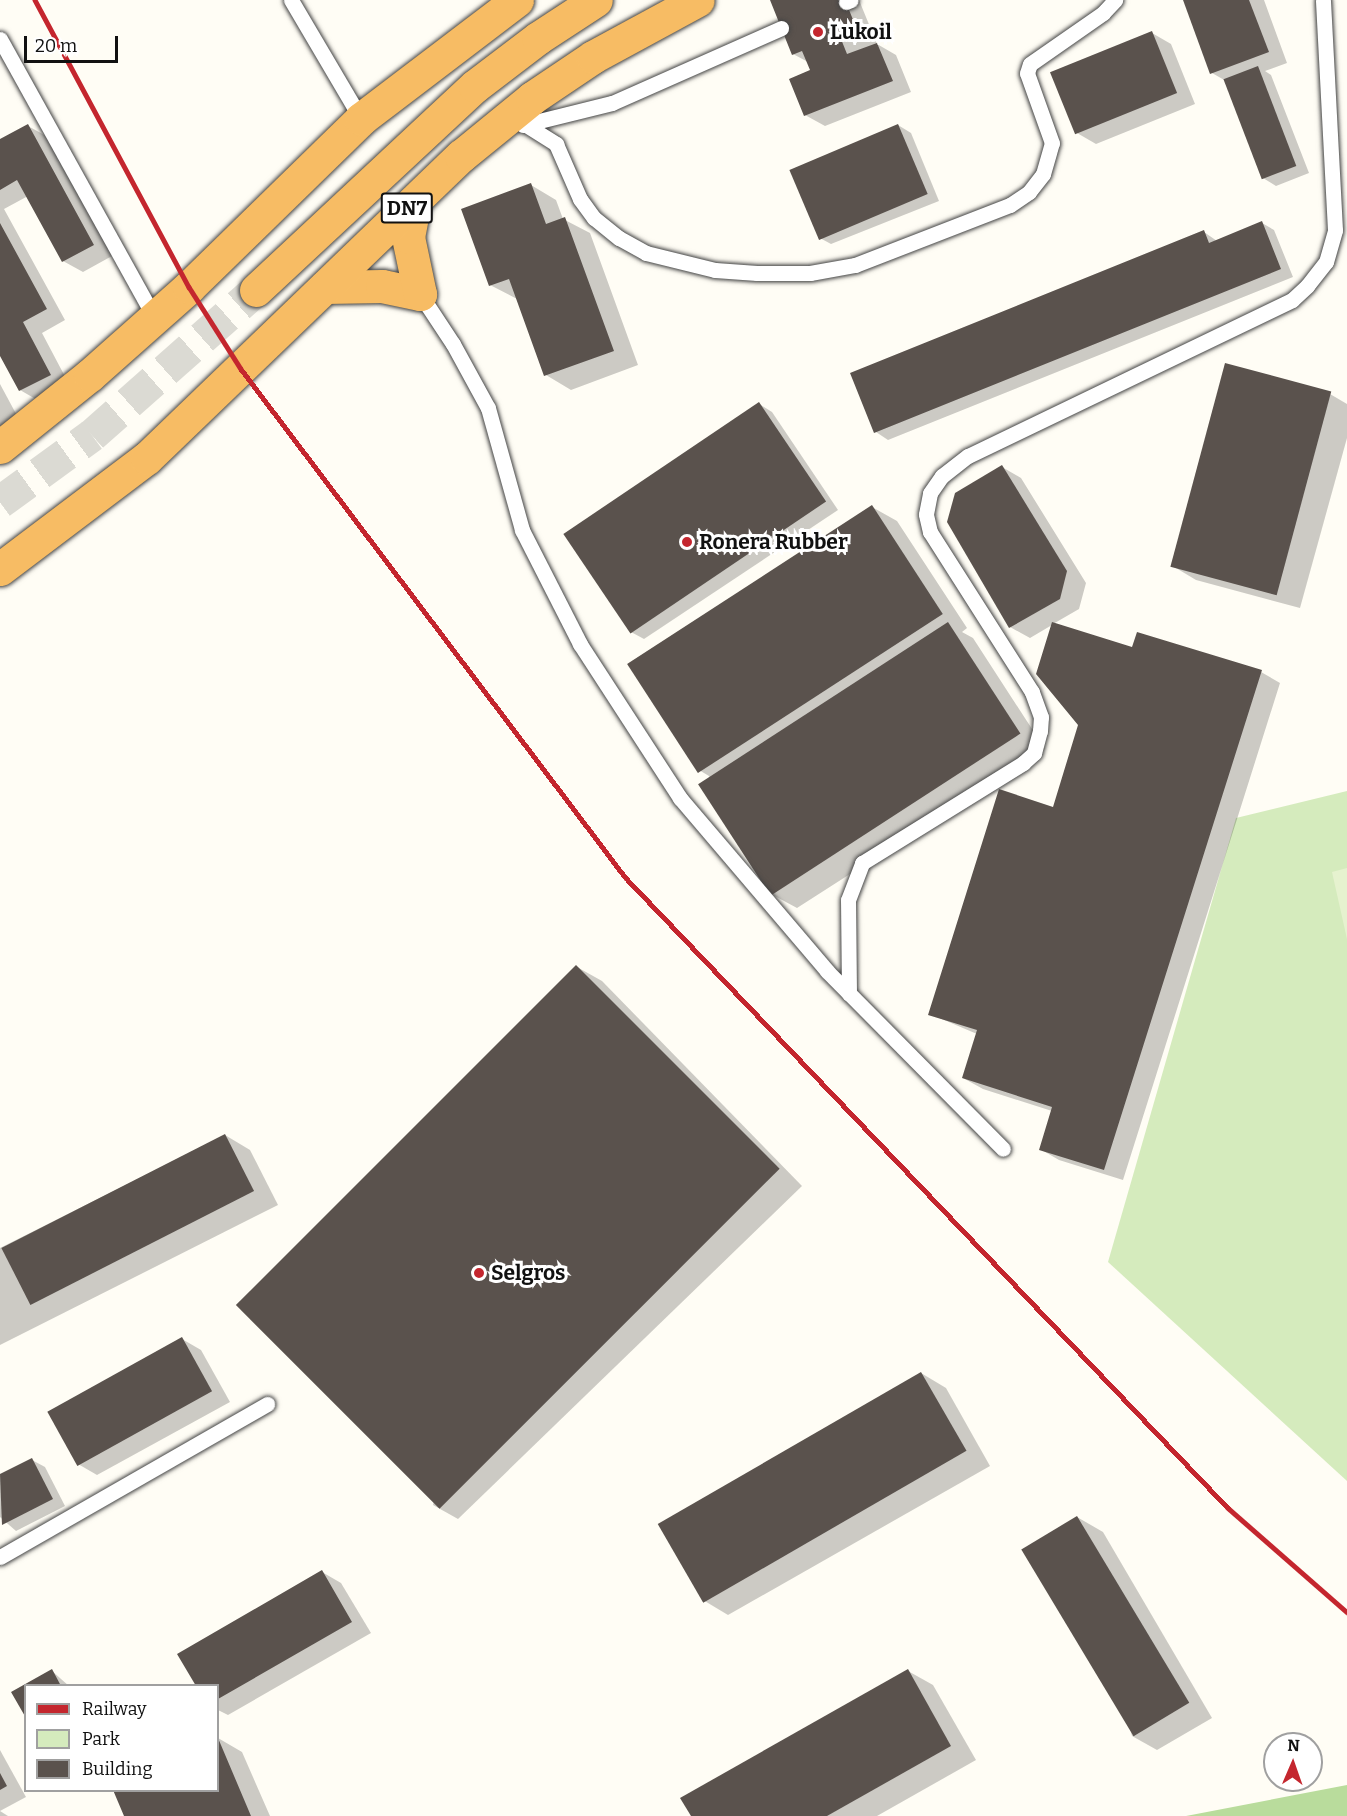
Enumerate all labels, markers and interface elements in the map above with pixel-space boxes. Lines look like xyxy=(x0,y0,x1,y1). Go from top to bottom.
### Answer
place label: Lukoil xyxy=(830,19,892,45)
scale bar xyxy=(27,24,122,62)
marker: Lukoil xyxy=(811,25,825,39)
text: 20 m xyxy=(35,35,77,57)
road number: DN7 xyxy=(380,191,434,225)
place label: Ronera Rubber xyxy=(699,529,848,555)
marker: Ronera Rubber xyxy=(680,535,694,549)
place label: Selgros xyxy=(491,1260,565,1286)
marker: Selgros xyxy=(472,1266,486,1280)
legend xyxy=(24,1684,219,1792)
text: Railway xyxy=(82,1698,146,1720)
text: Park xyxy=(82,1728,120,1750)
north arrow xyxy=(1263,1732,1323,1792)
text: N xyxy=(1287,1736,1300,1755)
text: Building xyxy=(82,1758,153,1780)

